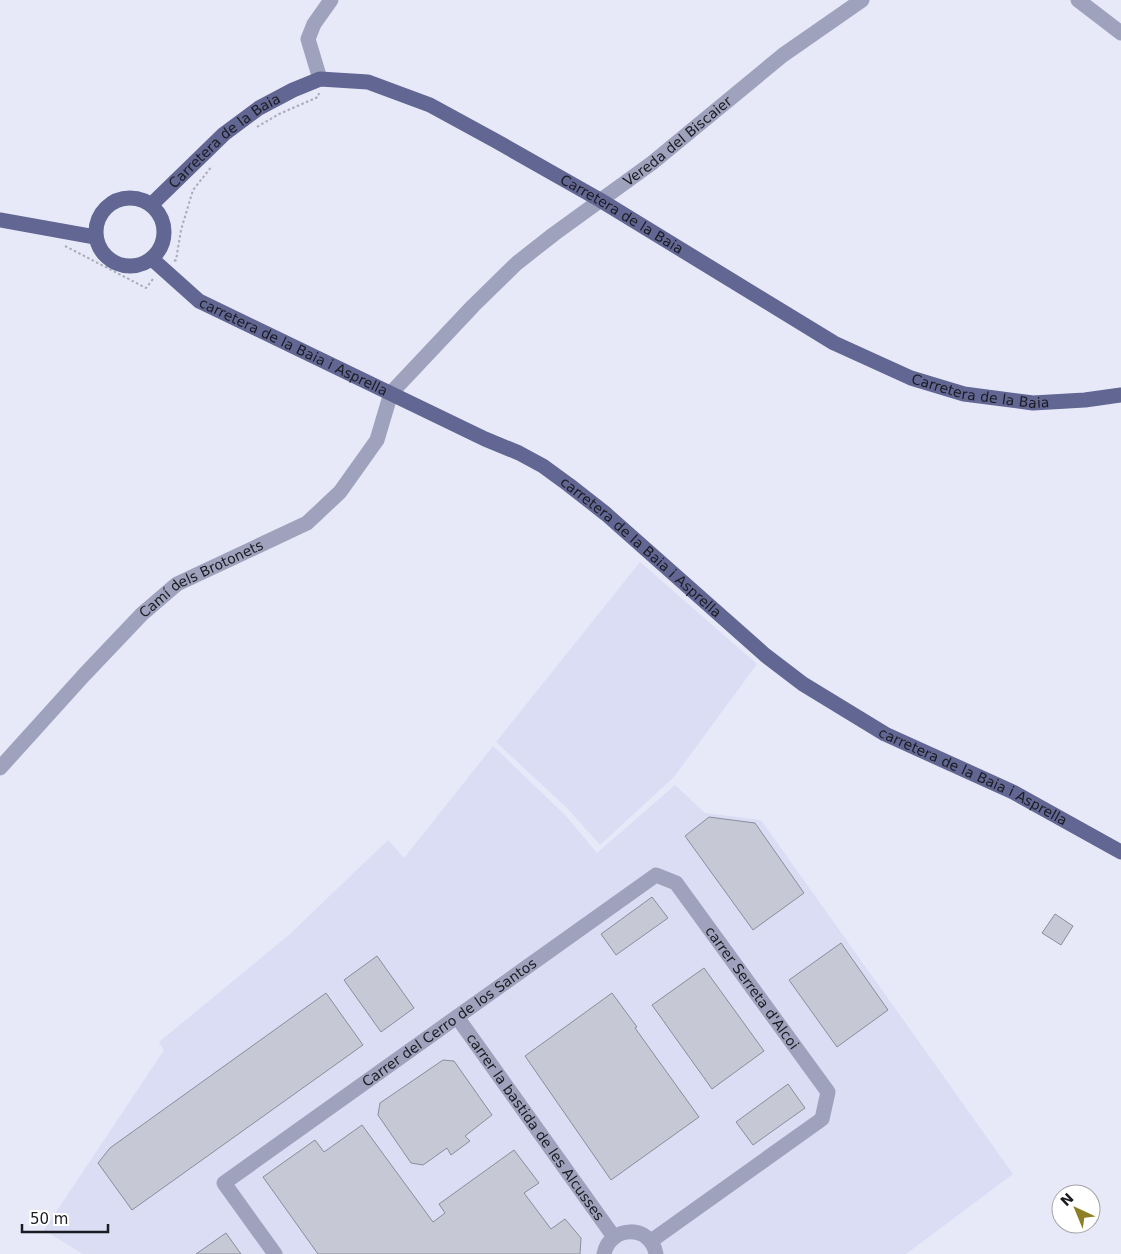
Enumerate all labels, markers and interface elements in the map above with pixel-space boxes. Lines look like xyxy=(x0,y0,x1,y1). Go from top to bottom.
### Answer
street label: Carretera de la Baia xyxy=(165,90,283,191)
street label: Vereda del Biscaier xyxy=(620,93,735,189)
street label: Carretera de la Baia xyxy=(558,171,686,257)
street label: carretera de la Baia i Asprella xyxy=(197,294,390,399)
street label: Carretera de la Baia xyxy=(910,371,1050,411)
street label: carretera de la Baia i Asprella xyxy=(557,473,725,621)
street label: Camí dels Brotonets xyxy=(136,537,266,621)
street label: carretera de la Baia i Asprella xyxy=(876,724,1070,829)
street label: carrer Serreta d'Alcoi xyxy=(702,923,802,1052)
street label: Carrer del Cerro de los Santos xyxy=(359,955,539,1090)
street label: carrer la bastida de les Alcusses xyxy=(463,1030,608,1223)
north arrow xyxy=(1051,1184,1101,1234)
text: N xyxy=(1057,1190,1077,1209)
scale bar xyxy=(22,1202,109,1234)
text: 50 m xyxy=(30,1210,68,1228)

